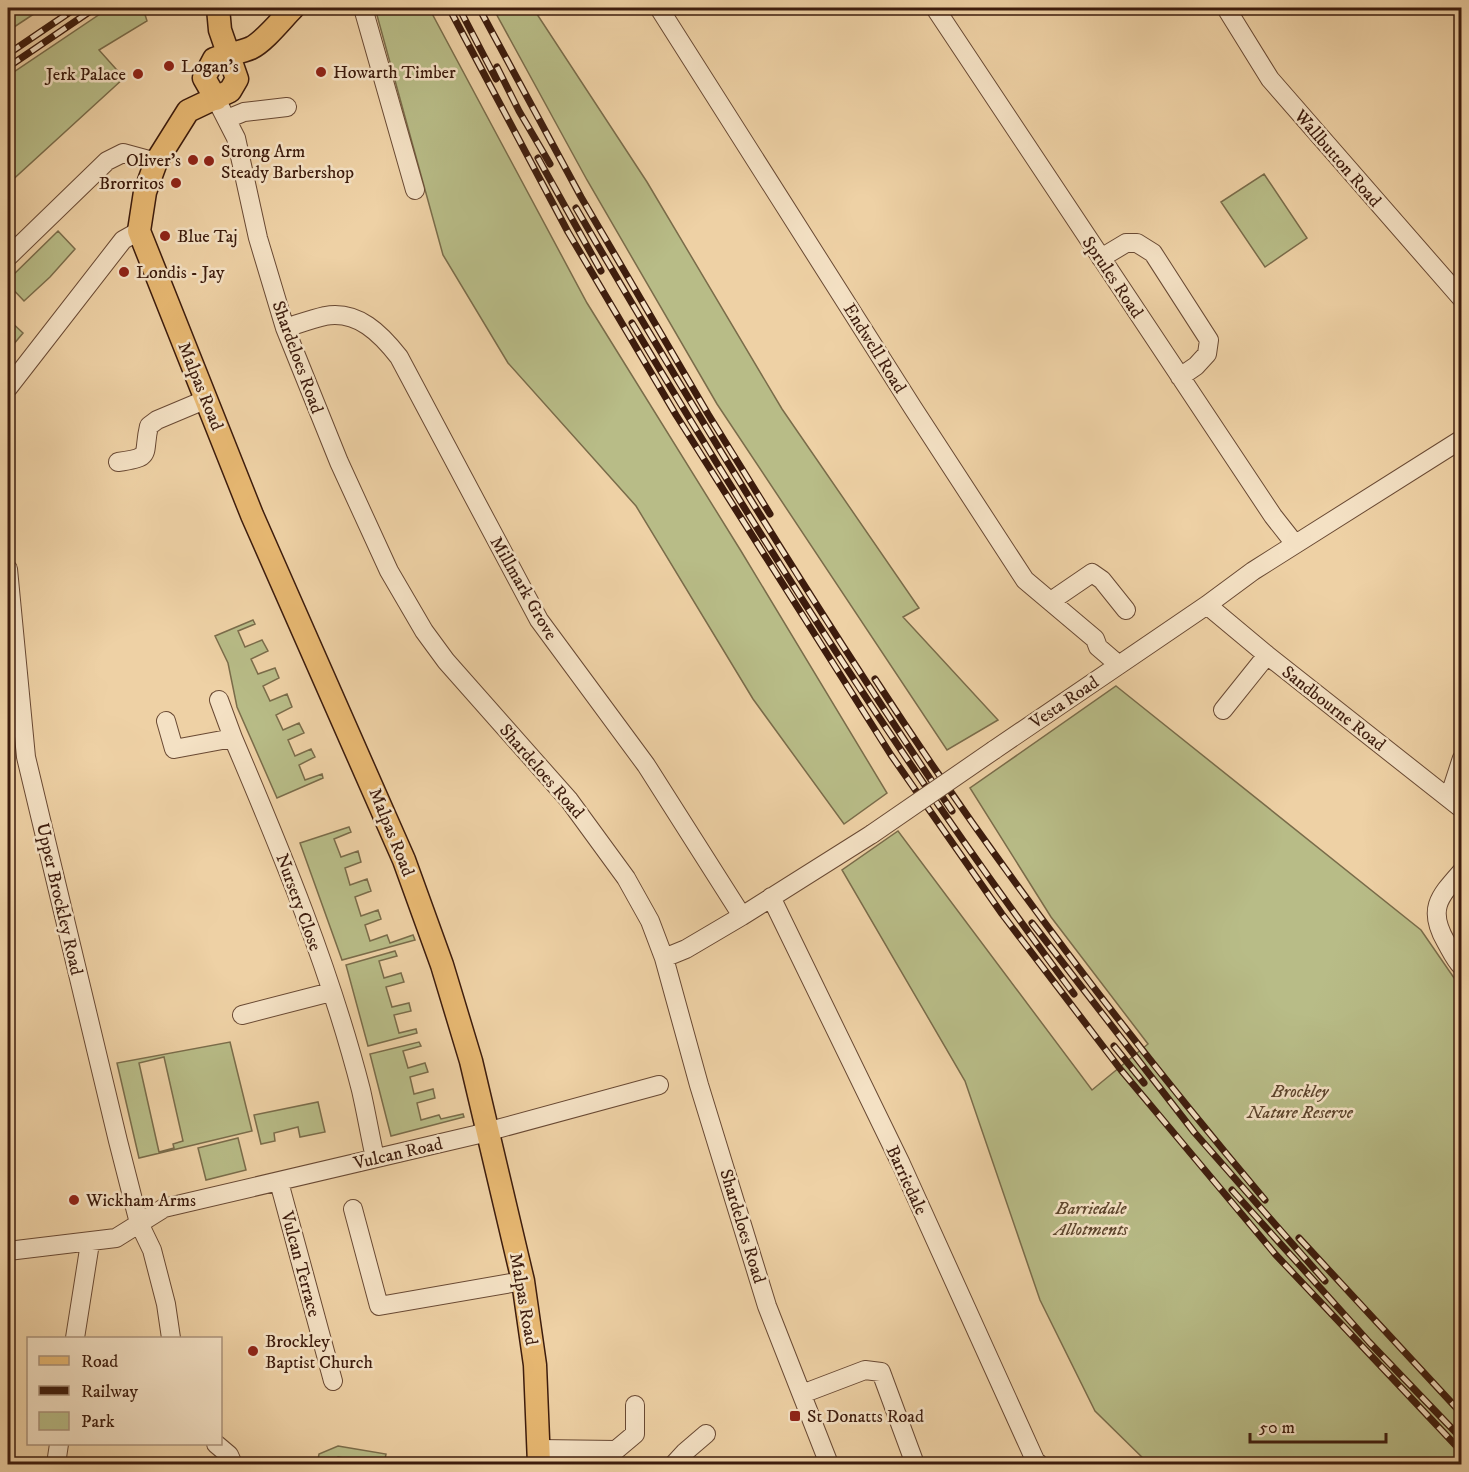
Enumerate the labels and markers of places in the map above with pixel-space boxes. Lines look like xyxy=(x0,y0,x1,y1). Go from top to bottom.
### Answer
place label: Logan's xyxy=(181,56,239,78)
marker: Logan's xyxy=(162,59,176,73)
place label: Howarth Timber xyxy=(333,62,456,84)
place label: Jerk Palace xyxy=(44,64,126,86)
marker: Howarth Timber xyxy=(314,65,328,79)
marker: Jerk Palace xyxy=(131,67,145,81)
place label: Strong Arm Steady Barbershop xyxy=(221,141,354,184)
place label: Oliver's xyxy=(126,150,181,172)
marker: Oliver's xyxy=(186,153,200,167)
marker: Strong Arm Steady Barbershop xyxy=(202,154,216,168)
place label: Brorritos xyxy=(99,173,164,195)
marker: Brorritos xyxy=(169,176,183,190)
place label: Blue Taj xyxy=(177,226,238,248)
marker: Blue Taj xyxy=(158,229,172,243)
place label: Londis - Jay xyxy=(136,262,225,284)
marker: Londis - Jay xyxy=(117,265,131,279)
place label: Wickham Arms xyxy=(85,1190,196,1212)
marker: Wickham Arms xyxy=(67,1193,81,1207)
place label: Brockley Baptist Church xyxy=(265,1331,373,1374)
marker: Brockley Baptist Church xyxy=(246,1344,260,1358)
place label: St Donatts Road xyxy=(807,1406,924,1428)
marker: St Donatts Road xyxy=(788,1409,802,1423)

